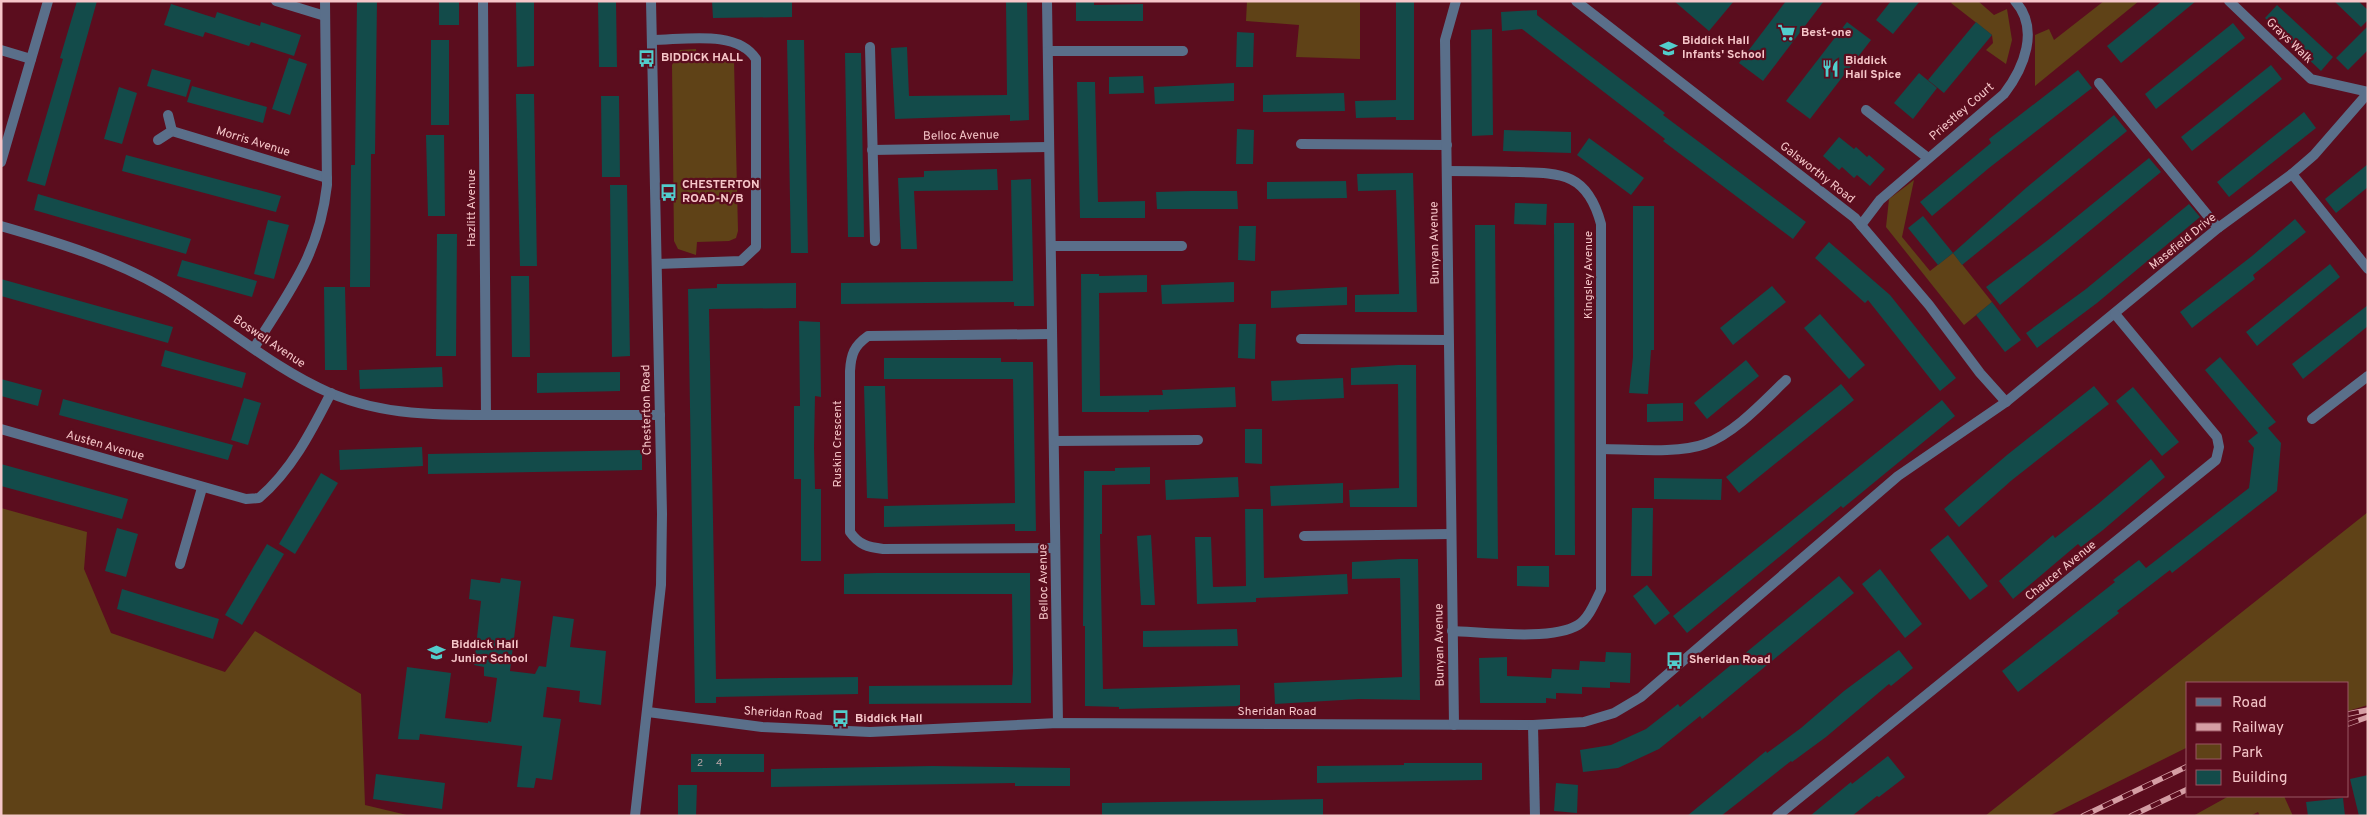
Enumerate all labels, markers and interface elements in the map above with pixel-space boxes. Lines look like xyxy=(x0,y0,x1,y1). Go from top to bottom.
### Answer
street label: Grays Walk xyxy=(2262,15,2316,67)
supermarket icon: Best-one xyxy=(1777,23,1797,43)
place label: Best-one xyxy=(1801,25,1852,41)
place label: Biddick Hall Infants' School xyxy=(1682,33,1765,63)
school or university icon: Biddick Hall Infants' School xyxy=(1658,38,1678,58)
bus stop icon: BIDDICK HALL xyxy=(637,48,657,68)
place label: BIDDICK HALL xyxy=(661,50,743,66)
place label: Biddick Hall Spice xyxy=(1845,53,1902,83)
restaurant icon: Biddick Hall Spice xyxy=(1821,58,1841,78)
street label: Priestley Court xyxy=(1926,80,1998,144)
street label: Morris Avenue xyxy=(214,123,292,161)
street label: Belloc Avenue xyxy=(923,127,999,145)
street label: Galsworthy Road xyxy=(1776,139,1858,207)
street label: Hazlitt Avenue xyxy=(464,169,480,247)
place label: CHESTERTON ROAD-N/B xyxy=(682,177,760,207)
bus stop icon: CHESTERTON ROAD-N/B xyxy=(658,182,678,202)
street label: Bunyan Avenue xyxy=(1426,201,1444,285)
street label: Masefield Drive xyxy=(2146,210,2220,274)
street label: Kingsley Avenue xyxy=(1581,231,1597,319)
street label: Boswell Avenue xyxy=(230,312,308,372)
street label: Chesterton Road xyxy=(638,364,656,456)
street label: Ruskin Crescent xyxy=(830,401,846,487)
street label: Austen Avenue xyxy=(64,427,146,465)
street label: Chaucer Avenue xyxy=(2022,537,2100,605)
street label: Belloc Avenue xyxy=(1035,544,1053,620)
street label: Bunyan Avenue xyxy=(1431,603,1449,687)
place label: Biddick Hall Junior School xyxy=(451,637,528,667)
school or university icon: Biddick Hall Junior School xyxy=(427,642,447,662)
bus stop icon: Sheridan Road xyxy=(1665,650,1685,670)
place label: Sheridan Road xyxy=(1689,652,1771,668)
legend xyxy=(2186,682,2349,797)
text: Road xyxy=(2232,694,2267,713)
street label: Sheridan Road xyxy=(743,703,823,725)
street label: Sheridan Road xyxy=(1238,704,1316,720)
bus stop icon: Biddick Hall xyxy=(831,709,851,729)
place label: Biddick Hall xyxy=(855,711,922,727)
text: Railway xyxy=(2232,719,2284,738)
text: Park xyxy=(2232,744,2263,763)
house number: 2 xyxy=(697,757,703,770)
house number: 4 xyxy=(716,757,722,770)
text: Building xyxy=(2232,769,2287,788)

